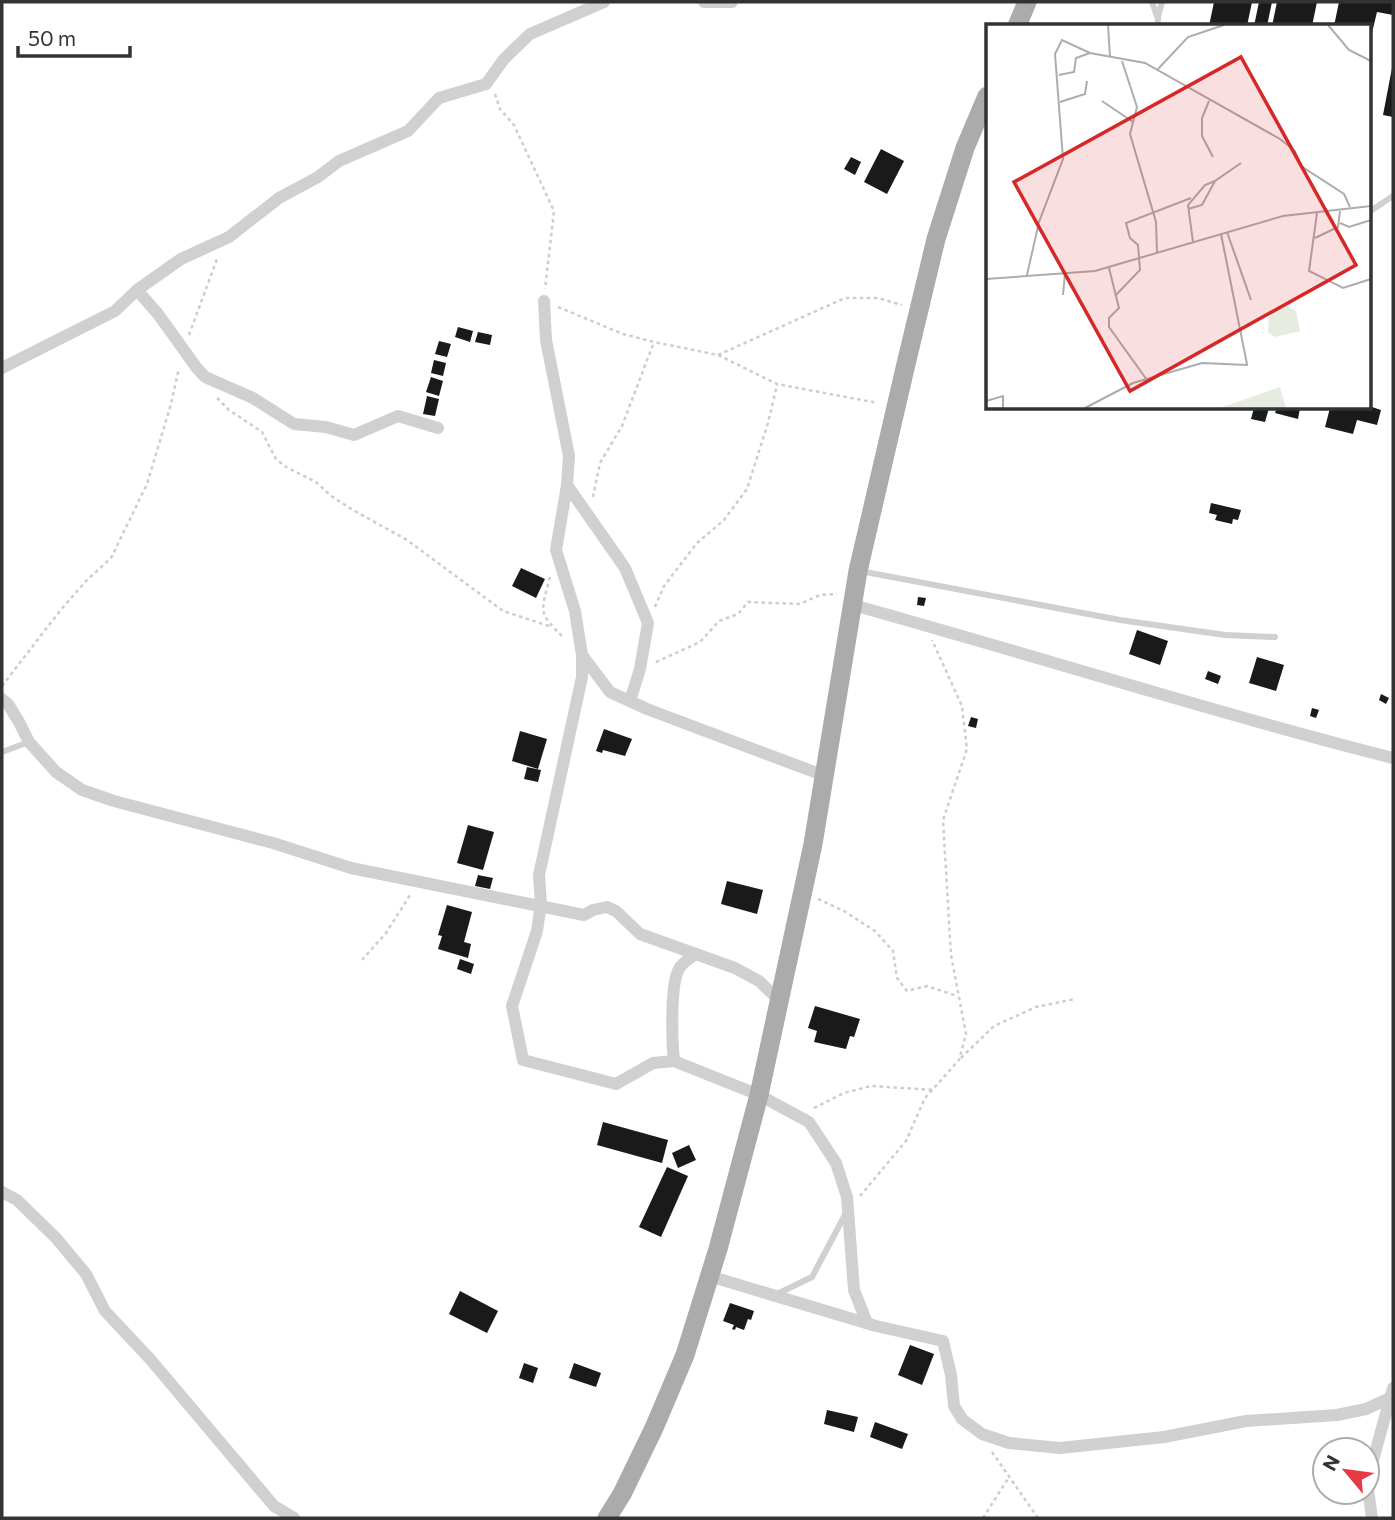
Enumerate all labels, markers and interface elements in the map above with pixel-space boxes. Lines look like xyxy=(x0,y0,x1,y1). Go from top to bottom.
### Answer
scale bar xyxy=(18,14,130,58)
inset map xyxy=(986,24,1370,410)
text: 50 m xyxy=(28,25,76,50)
north arrow xyxy=(1311,1436,1381,1506)
text: N xyxy=(1317,1451,1344,1474)

